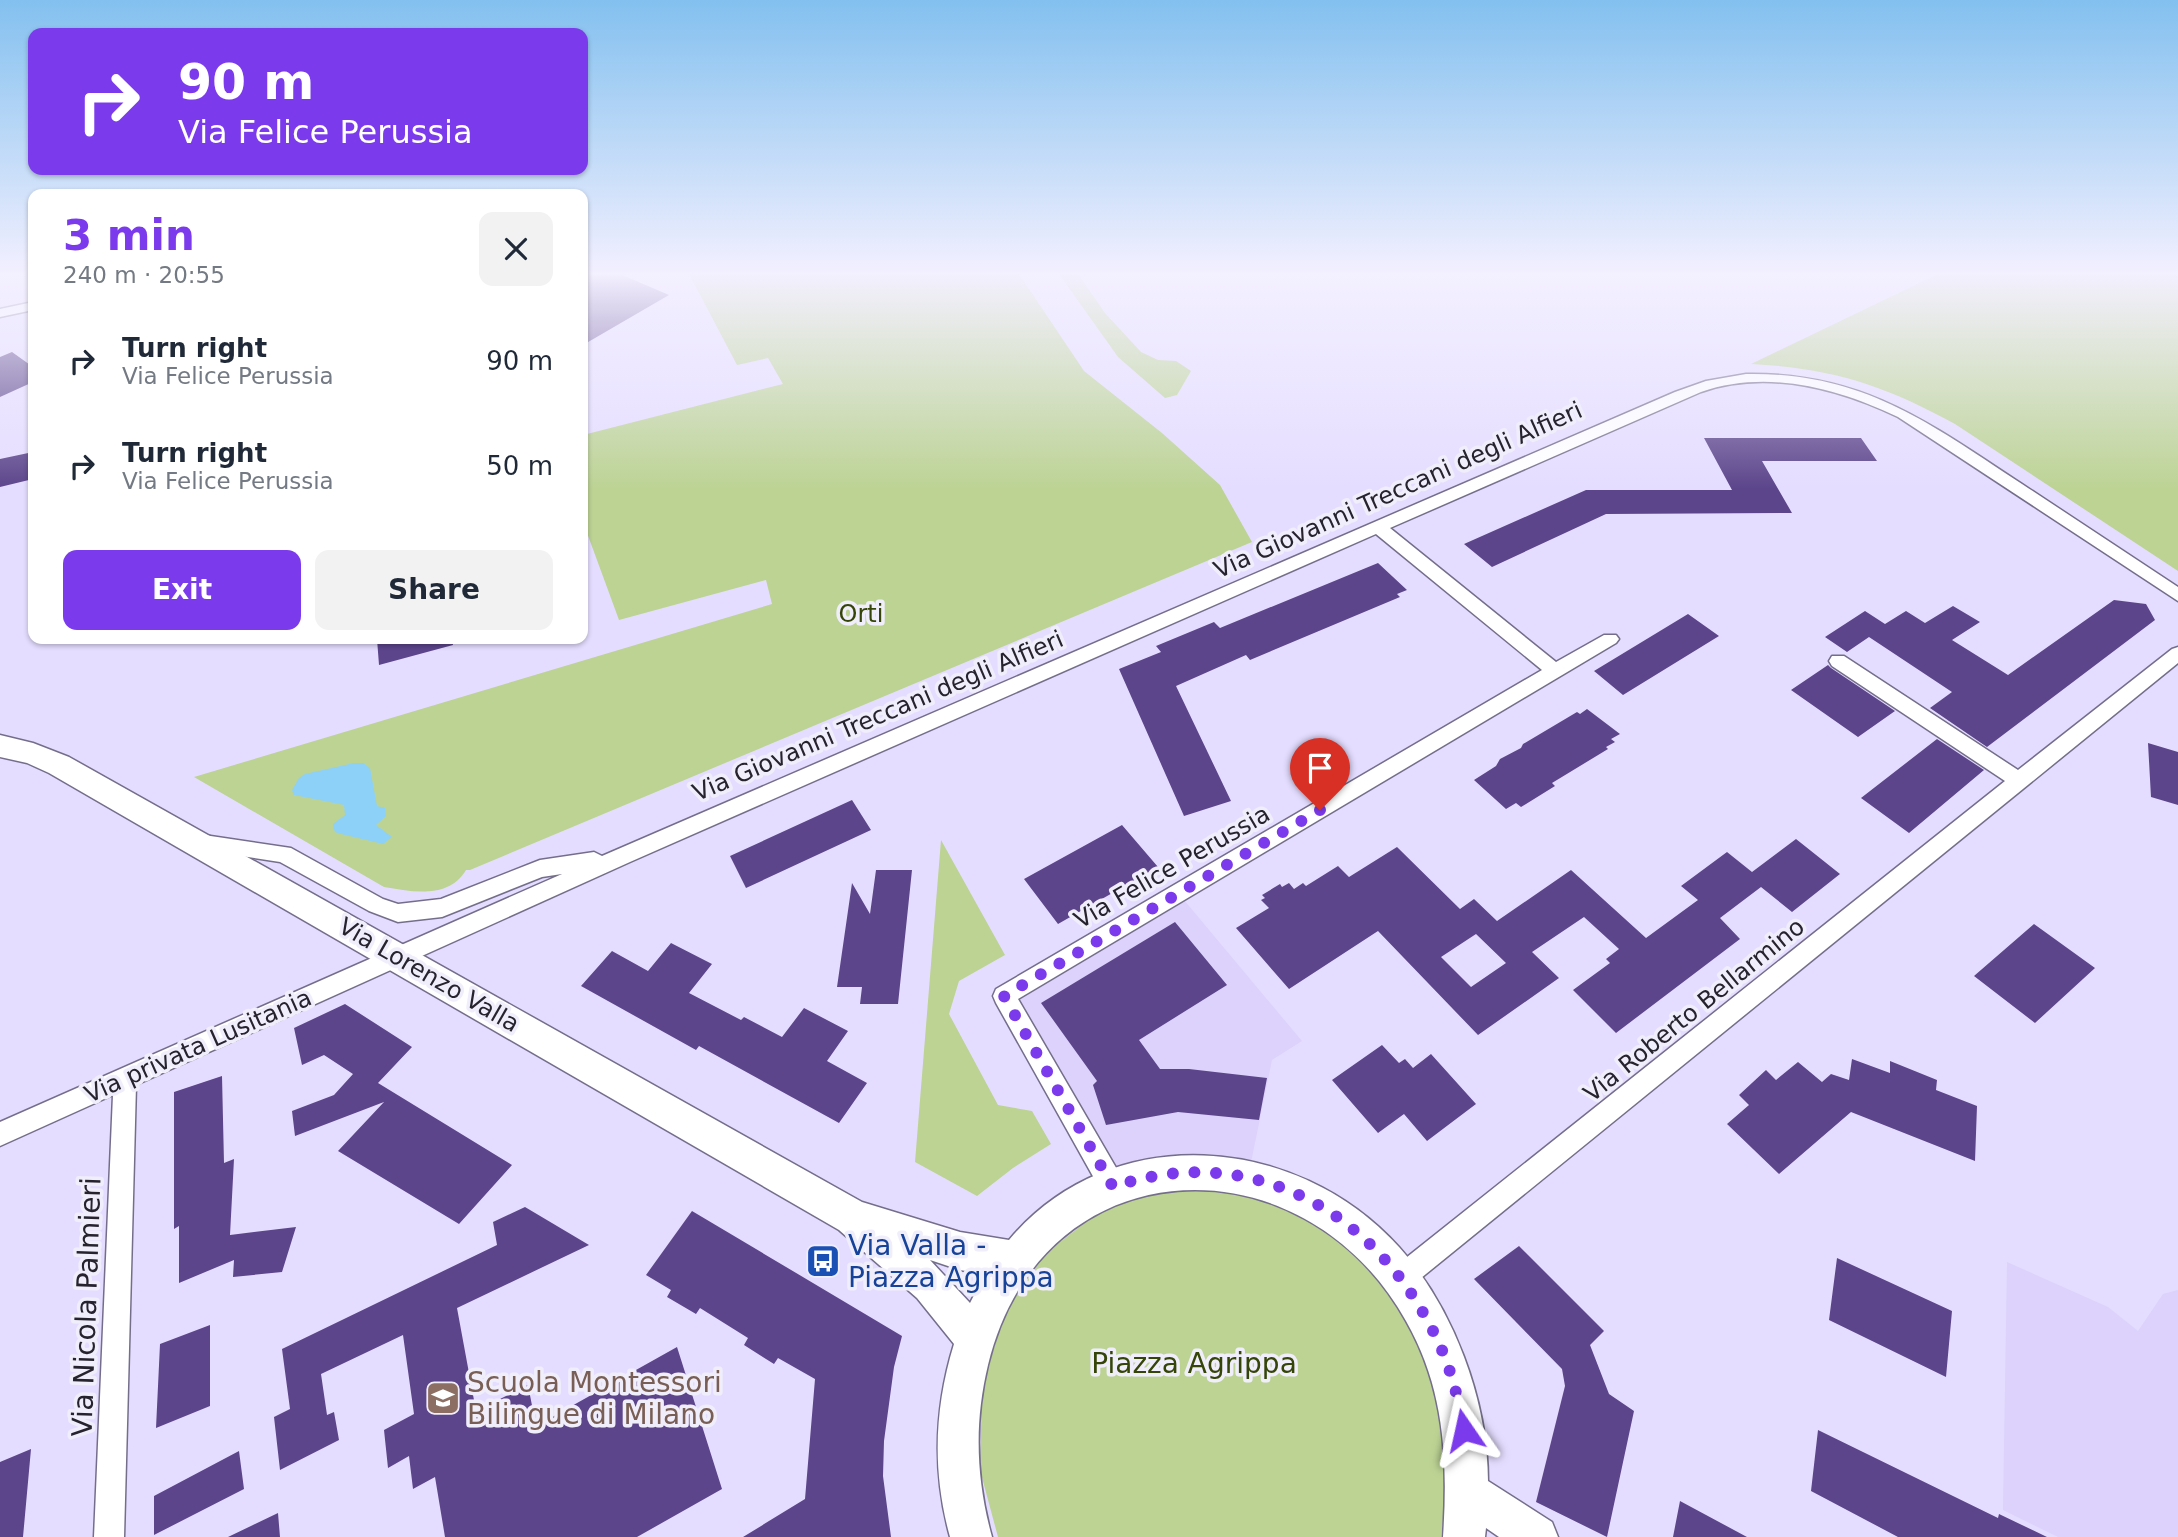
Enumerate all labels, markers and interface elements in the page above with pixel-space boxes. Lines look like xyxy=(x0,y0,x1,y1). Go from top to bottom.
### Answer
text: 90 m xyxy=(178,54,314,111)
icon: right xyxy=(63,56,154,147)
text: Via Felice Perussia xyxy=(178,113,473,151)
text: 3 min xyxy=(63,211,195,260)
button: close xyxy=(479,212,553,286)
text: 240 m · 20:55 xyxy=(63,262,225,288)
text: Turn right xyxy=(122,333,267,363)
icon: right xyxy=(63,342,101,380)
text: 90 m xyxy=(486,346,553,376)
text: Via Felice Perussia xyxy=(122,363,334,389)
street label: Via Giovanni Treccani degli Alfieri xyxy=(1210,396,1586,584)
text: Turn right xyxy=(122,438,267,468)
icon: right xyxy=(63,447,101,485)
text: 50 m xyxy=(486,451,553,481)
text: Via Felice Perussia xyxy=(122,468,334,494)
button: Exit xyxy=(63,550,301,630)
button: Share xyxy=(315,550,553,630)
park label: Orti xyxy=(839,600,883,628)
street label: Via Giovanni Treccani degli Alfieri xyxy=(688,625,1068,807)
pin xyxy=(1290,738,1350,810)
icon: arrive xyxy=(1301,749,1339,787)
street label: Via Felice Perussia xyxy=(1069,800,1275,934)
street label: Via Lorenzo Valla xyxy=(334,912,524,1038)
street label: Via Roberto Bellarmino xyxy=(1578,912,1810,1108)
street label: Via privata Lusitania xyxy=(80,983,316,1109)
street label: Via Nicola Palmieri xyxy=(65,1177,108,1437)
place label: Via Valla - Piazza Agrippa xyxy=(848,1229,1054,1294)
bus stop icon: Via Valla - Piazza Agrippa xyxy=(804,1242,842,1280)
park label: Piazza Agrippa xyxy=(1091,1347,1297,1380)
place label: Scuola Montessori Bilingue di Milano xyxy=(467,1366,722,1431)
school or university icon: Scuola Montessori Bilingue di Milano xyxy=(424,1379,462,1417)
position arrow xyxy=(1427,1393,1501,1467)

